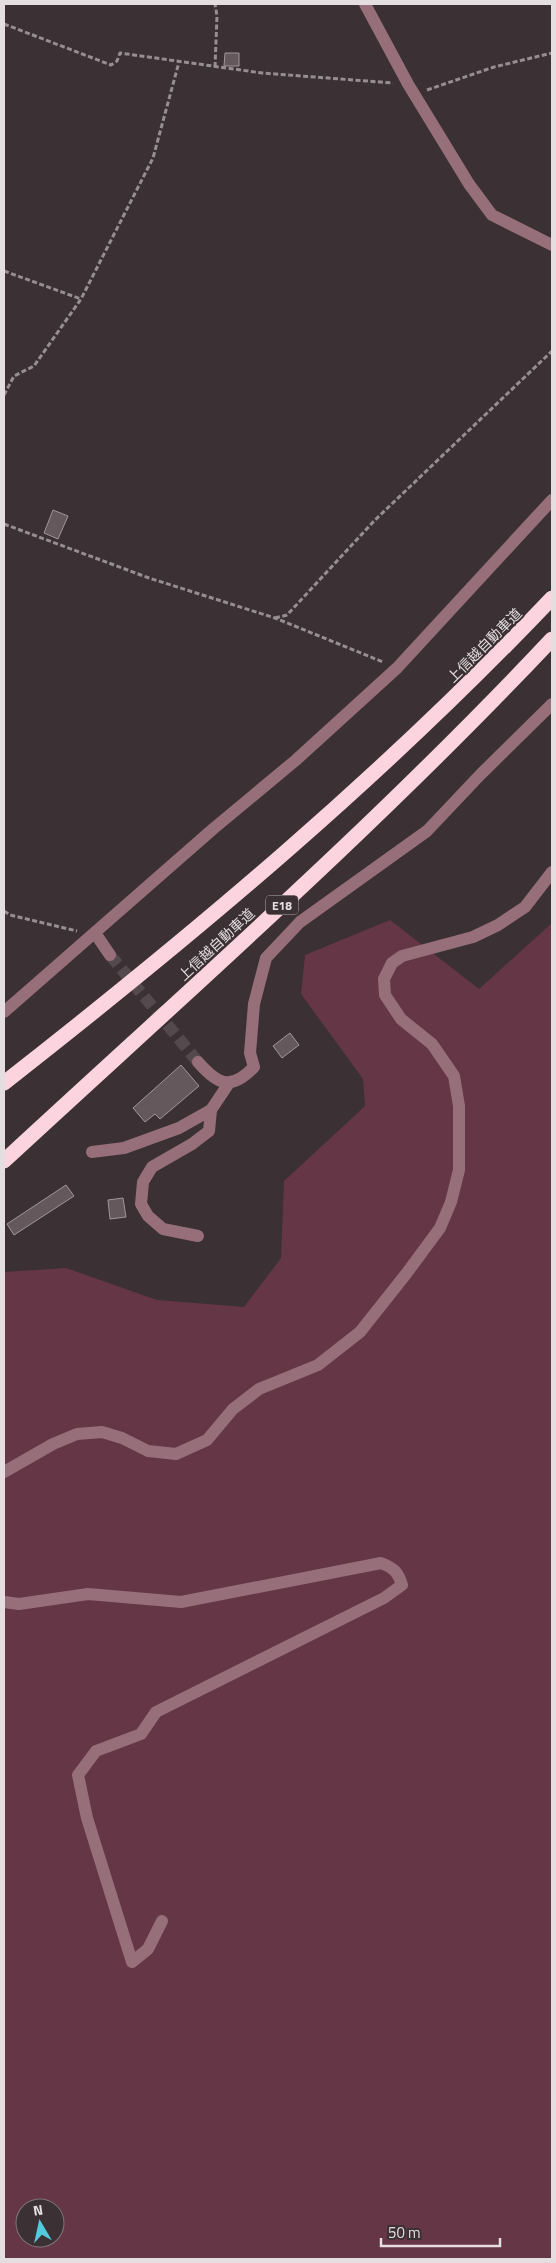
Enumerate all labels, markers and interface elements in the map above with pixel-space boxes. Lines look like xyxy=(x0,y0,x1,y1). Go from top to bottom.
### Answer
street label: 上信越自動車道 xyxy=(442,603,526,687)
road number: E18 xyxy=(266,896,298,914)
street label: 上信越自動車道 xyxy=(173,903,259,985)
north arrow xyxy=(15,2198,65,2248)
text: N xyxy=(31,2199,44,2221)
scale bar xyxy=(381,2216,500,2248)
text: 50 m xyxy=(388,2221,421,2244)

